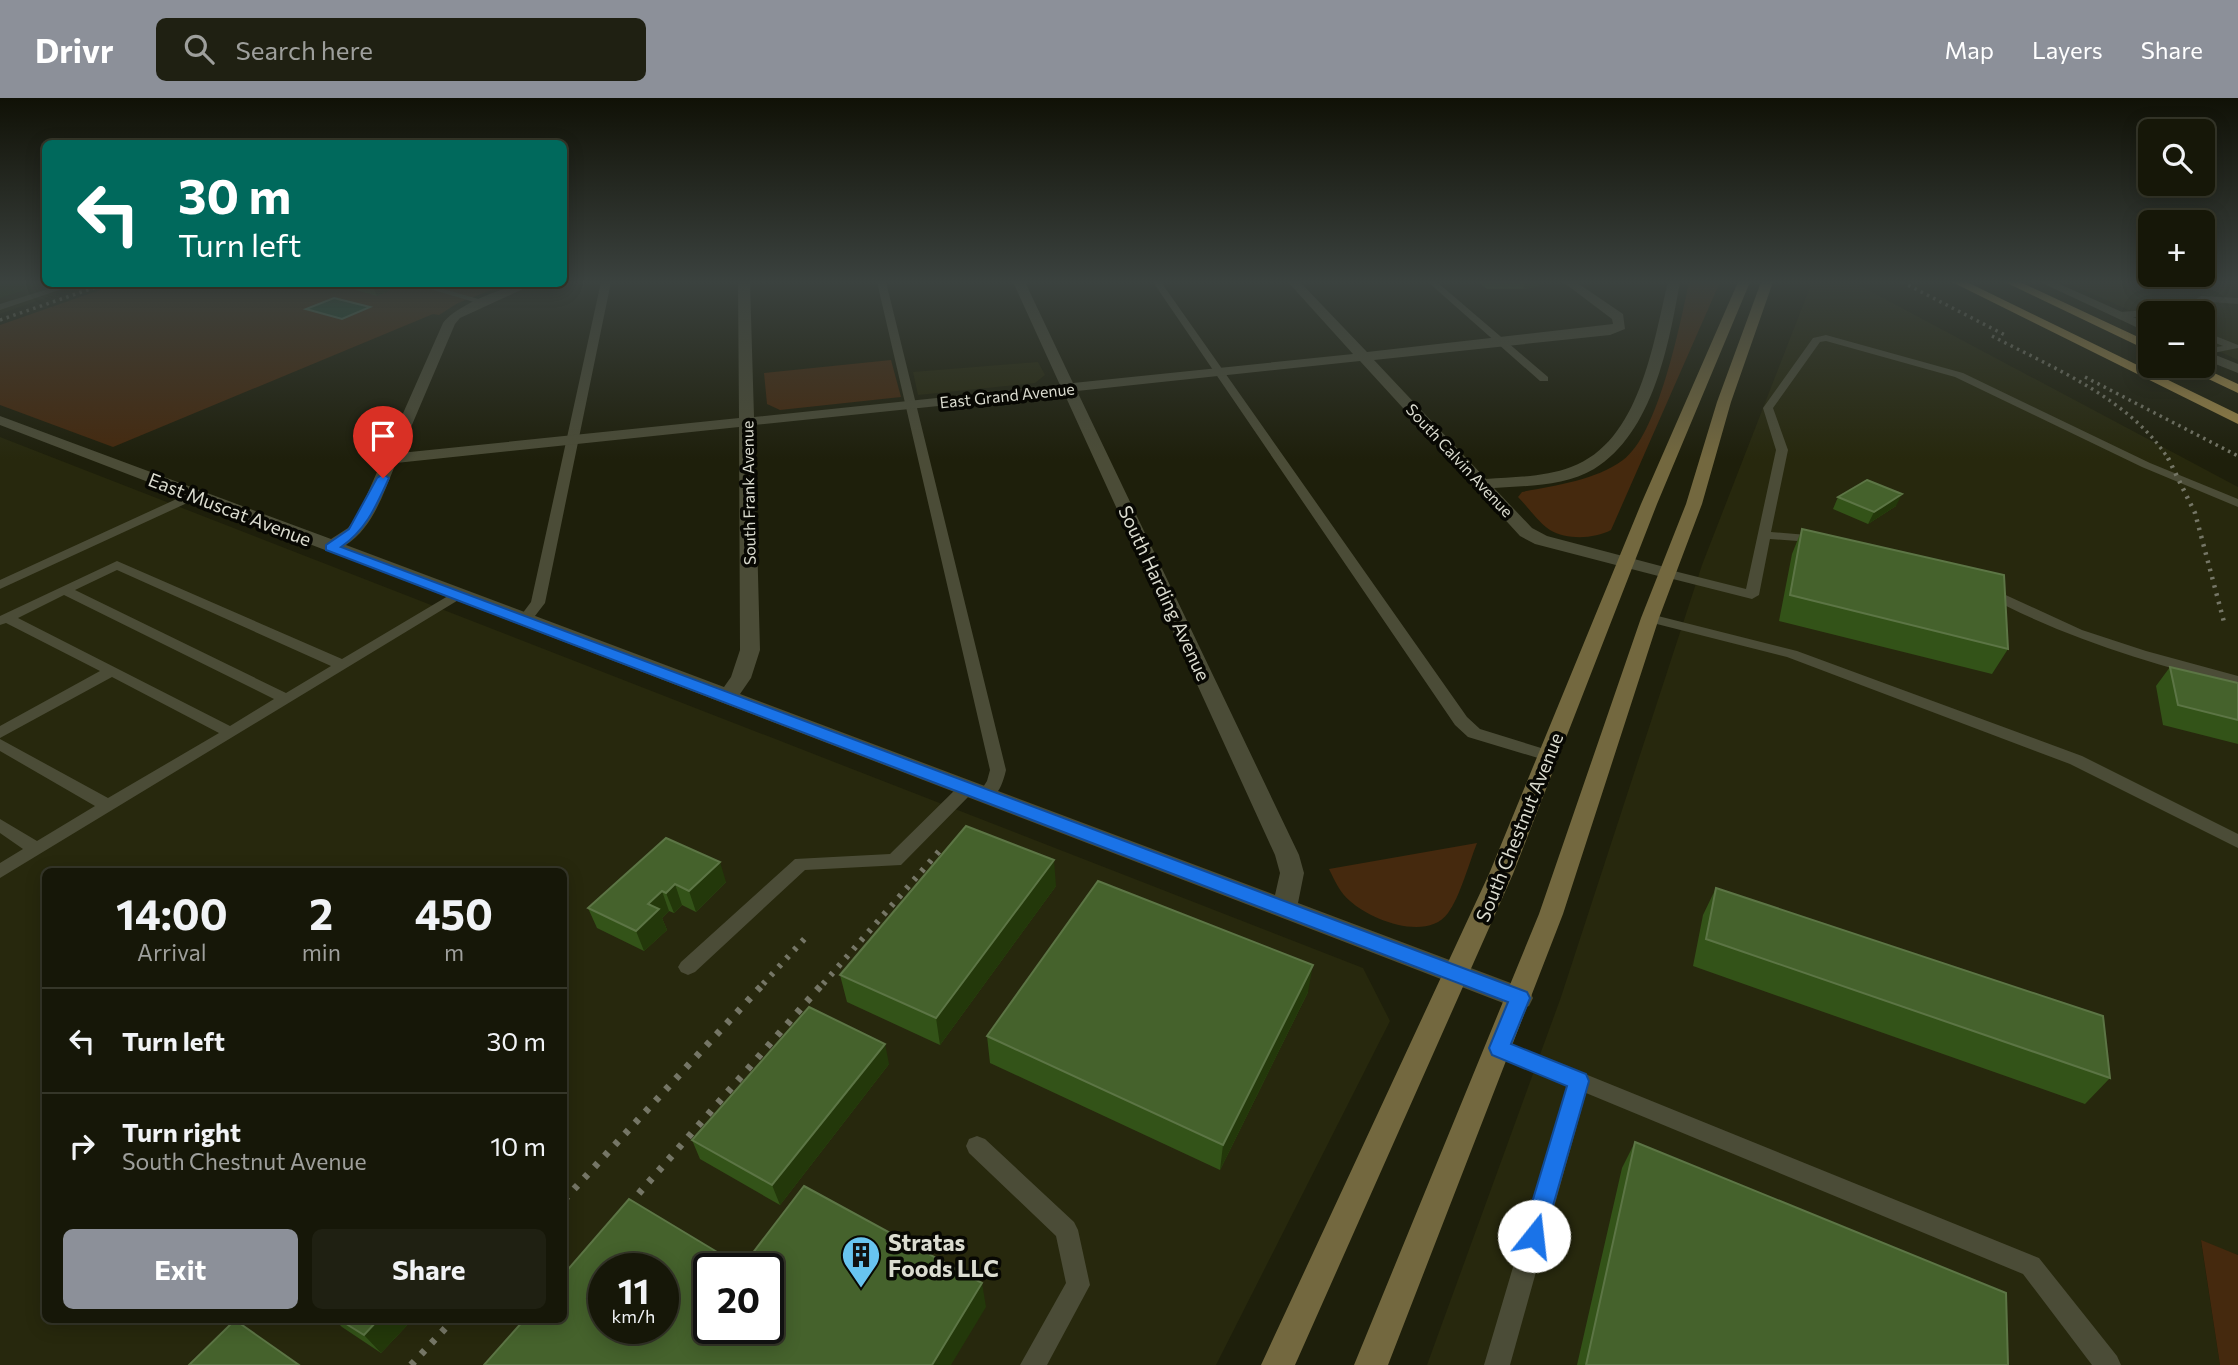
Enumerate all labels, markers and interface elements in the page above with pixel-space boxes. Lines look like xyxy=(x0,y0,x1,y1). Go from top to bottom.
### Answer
search box xyxy=(156,18,646,81)
text: Drivr xyxy=(35,29,114,70)
icon: search xyxy=(180,30,218,68)
text: Search here xyxy=(236,34,373,65)
text: Map xyxy=(1945,35,1994,64)
text: Layers xyxy=(2032,35,2103,64)
text: Share xyxy=(2141,35,2203,64)
map controls xyxy=(2138,119,2215,378)
button: search xyxy=(2138,119,2215,196)
text: 30 m xyxy=(178,164,291,224)
icon: left xyxy=(63,168,154,259)
button: + xyxy=(2138,210,2215,287)
text: Turn left xyxy=(178,224,302,264)
button: − xyxy=(2138,301,2215,378)
street label: East Grand Avenue xyxy=(938,378,1076,412)
street label: South Calvin Avenue xyxy=(1403,399,1517,521)
pin xyxy=(353,406,413,478)
icon: arrive xyxy=(364,417,402,455)
street label: South Frank Avenue xyxy=(737,421,759,565)
street label: East Muscat Avenue xyxy=(145,467,315,551)
street label: South Harding Avenue xyxy=(1114,502,1216,684)
street label: South Chestnut Avenue xyxy=(1471,729,1567,925)
text: 14:00 xyxy=(116,887,228,939)
text: 2 xyxy=(309,887,333,939)
text: 450 xyxy=(415,887,493,939)
text: Arrival xyxy=(137,938,207,966)
text: min xyxy=(302,938,341,966)
text: m xyxy=(444,938,464,966)
icon: left xyxy=(63,1022,101,1060)
text: Turn left xyxy=(122,1025,225,1056)
text: 30 m xyxy=(487,1025,546,1056)
text: Turn right xyxy=(122,1116,241,1147)
icon: right xyxy=(63,1127,101,1165)
text: 10 m xyxy=(490,1130,546,1161)
text: South Chestnut Avenue xyxy=(122,1147,367,1175)
position arrow xyxy=(1497,1199,1571,1273)
place label: Stratas Foods LLC xyxy=(888,1228,999,1282)
button: Exit xyxy=(63,1229,298,1309)
button: Share xyxy=(312,1229,546,1309)
building icon: Stratas Foods LLC xyxy=(840,1234,882,1289)
speed limit sign: 20 xyxy=(693,1253,784,1344)
text: 11 xyxy=(618,1268,649,1311)
text: km/h xyxy=(612,1305,655,1327)

